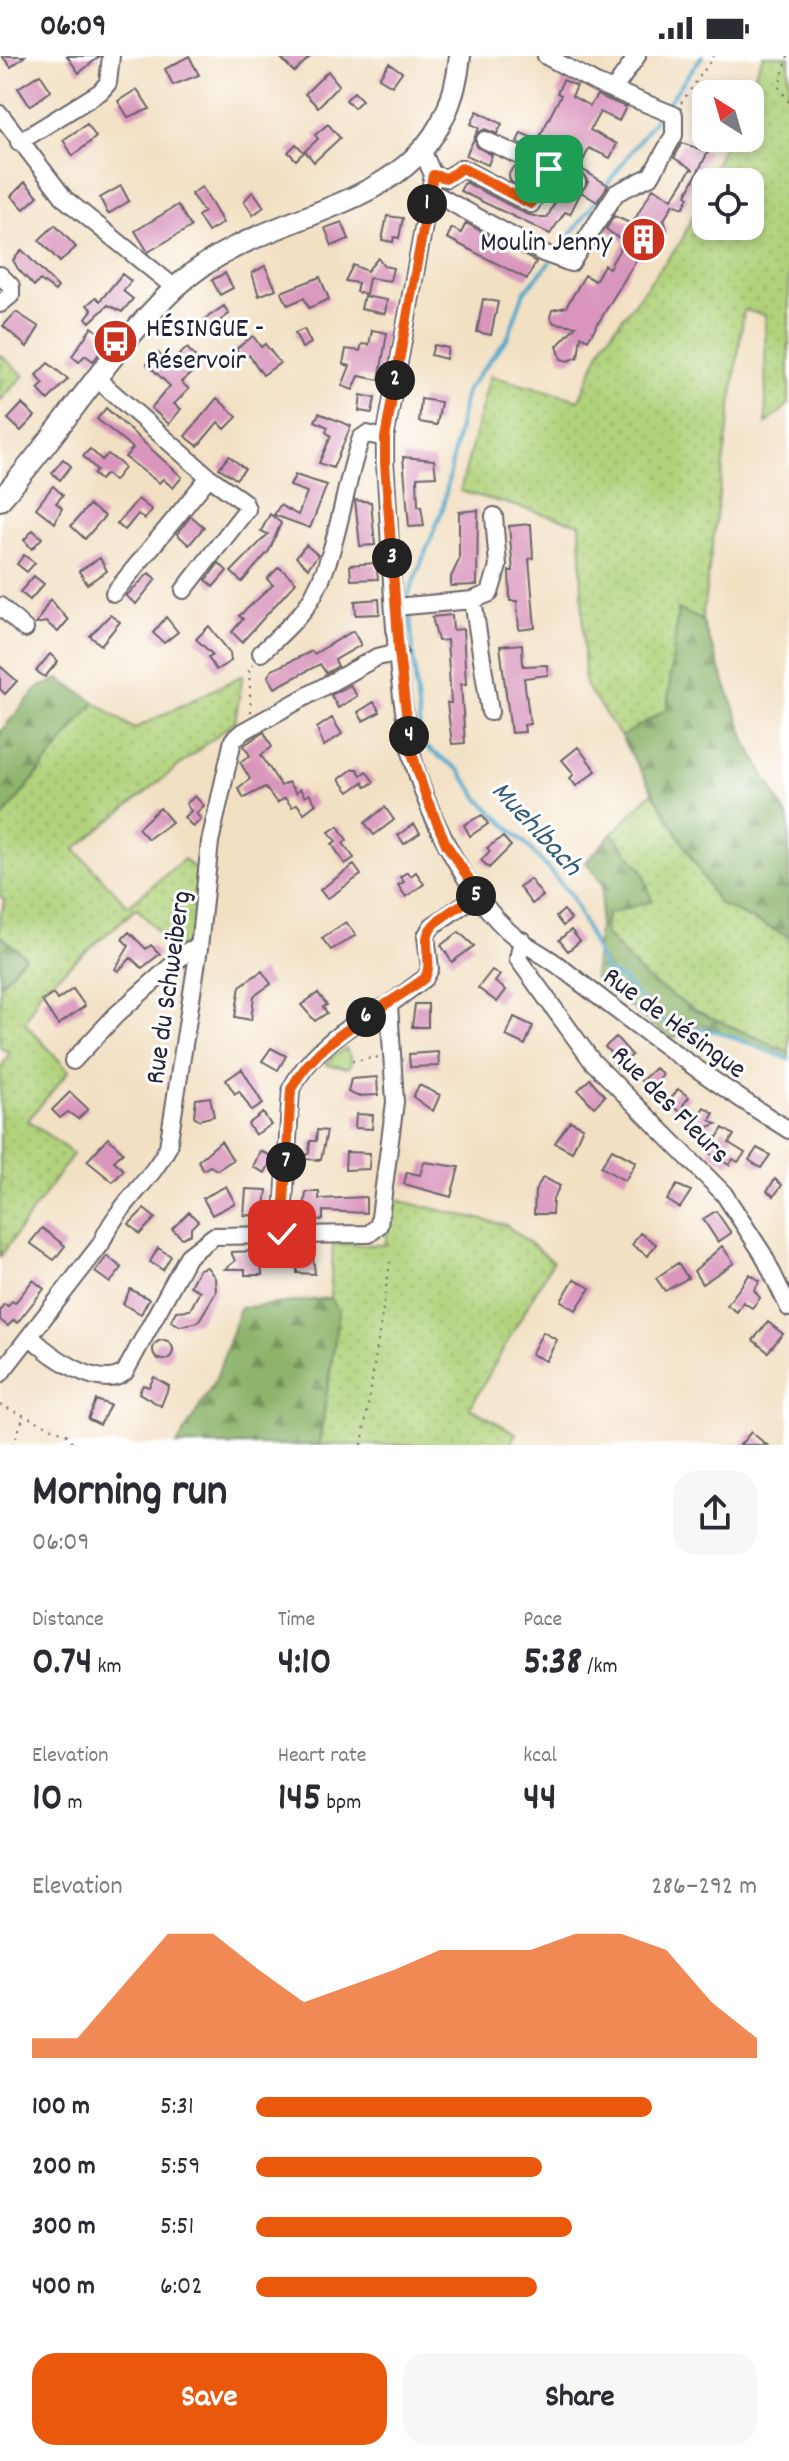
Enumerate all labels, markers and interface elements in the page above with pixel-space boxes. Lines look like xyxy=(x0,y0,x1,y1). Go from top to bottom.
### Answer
text: 06:09 xyxy=(40,7,106,50)
north arrow xyxy=(692,80,764,152)
map controls xyxy=(692,80,764,240)
pin xyxy=(515,135,583,203)
icon: arrive xyxy=(527,147,571,191)
button: locate xyxy=(692,168,764,240)
pin: 1 xyxy=(407,184,447,224)
text: 1 xyxy=(425,188,429,219)
building icon: Moulin Jenny xyxy=(619,216,667,264)
place label: Moulin Jenny xyxy=(480,225,613,265)
place label: HÉSINGUE - Réservoir xyxy=(146,311,264,383)
bus stop icon: HÉSINGUE - Réservoir xyxy=(91,318,139,366)
pin: 2 xyxy=(375,360,415,400)
text: 2 xyxy=(390,364,400,395)
pin: 3 xyxy=(372,538,412,578)
text: 3 xyxy=(387,542,397,573)
pin: 4 xyxy=(389,716,429,756)
text: 4 xyxy=(404,720,414,751)
water label: Muehlbach xyxy=(479,772,591,889)
pin: 5 xyxy=(456,876,496,916)
text: 5 xyxy=(471,880,481,911)
street label: Rue du Schweiberg xyxy=(138,888,204,1087)
street label: Rue de Hésingue xyxy=(593,959,753,1091)
pin: 6 xyxy=(346,997,386,1037)
text: 6 xyxy=(361,1001,371,1032)
street label: Rue des Fleurs xyxy=(600,1038,737,1175)
pin: 7 xyxy=(266,1142,306,1182)
text: 7 xyxy=(282,1146,290,1177)
pin xyxy=(248,1200,316,1268)
icon: check xyxy=(260,1212,304,1256)
text: Morning run xyxy=(32,1463,227,1526)
button: share xyxy=(673,1471,757,1555)
text: 06:09 xyxy=(32,1525,89,1562)
text: Distance xyxy=(32,1605,104,1636)
text: Time xyxy=(278,1605,315,1636)
text: Pace xyxy=(523,1605,562,1636)
text: 0.74 xyxy=(32,1636,92,1693)
text: 4:10 xyxy=(278,1636,331,1693)
text: 5:38 xyxy=(523,1636,582,1693)
text: km xyxy=(92,1652,122,1683)
text: /km xyxy=(582,1652,618,1683)
text: Elevation xyxy=(32,1741,109,1772)
text: Heart rate xyxy=(278,1741,367,1772)
text: kcal xyxy=(523,1741,557,1772)
text: 10 xyxy=(32,1772,63,1829)
text: 145 xyxy=(278,1772,322,1829)
text: 44 xyxy=(523,1772,557,1829)
text: m xyxy=(63,1788,83,1819)
text: bpm xyxy=(322,1788,361,1819)
text: Elevation xyxy=(32,1869,122,1906)
text: 286–292 m xyxy=(651,1869,757,1906)
text: 100 m xyxy=(32,2089,90,2126)
text: 5:31 xyxy=(160,2089,194,2126)
text: 200 m xyxy=(32,2149,96,2186)
text: 5:59 xyxy=(160,2149,200,2186)
text: 300 m xyxy=(32,2209,96,2246)
text: 5:51 xyxy=(160,2209,194,2246)
text: 400 m xyxy=(32,2269,95,2306)
text: 6:02 xyxy=(160,2269,203,2306)
button: Save xyxy=(32,2353,387,2445)
button: Share xyxy=(403,2353,757,2445)

